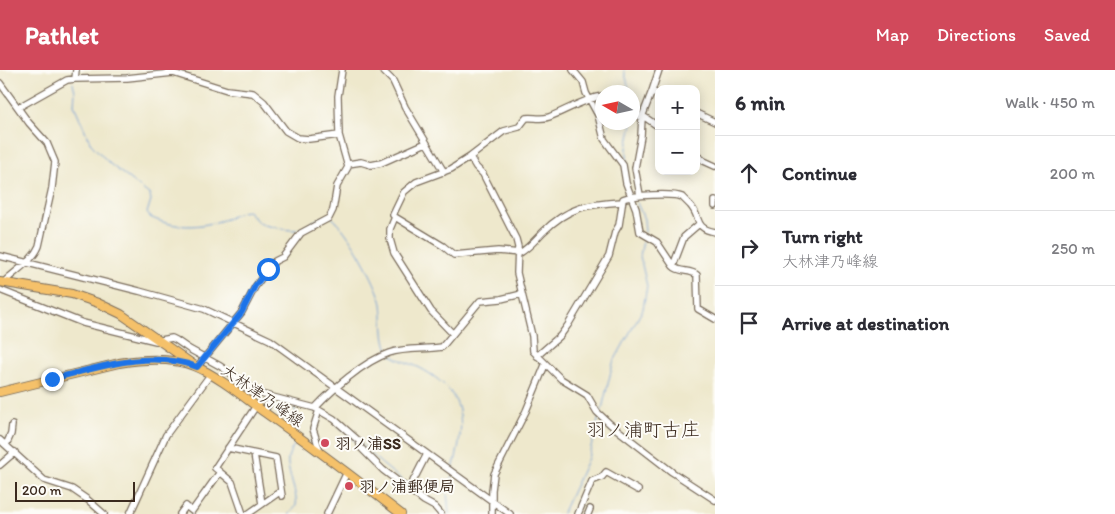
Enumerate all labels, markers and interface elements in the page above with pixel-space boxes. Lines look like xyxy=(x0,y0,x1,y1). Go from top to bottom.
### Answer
text: Pathlet xyxy=(25,21,99,50)
text: Map xyxy=(876,24,909,46)
text: Directions xyxy=(937,24,1016,46)
text: Saved xyxy=(1044,24,1090,46)
north arrow xyxy=(595,85,640,130)
map controls xyxy=(655,85,700,175)
button: + xyxy=(655,85,700,130)
text: 6 min xyxy=(735,90,785,115)
text: Walk · 450 m xyxy=(1005,93,1095,112)
button: − xyxy=(655,130,700,175)
icon: ahead xyxy=(735,159,763,187)
text: Continue xyxy=(782,162,857,185)
text: 200 m xyxy=(1050,164,1095,183)
text: Turn right xyxy=(782,225,863,248)
icon: right xyxy=(735,234,763,262)
text: 250 m xyxy=(1051,239,1095,258)
text: 大林津乃峰線 xyxy=(782,252,878,271)
route start xyxy=(257,258,280,281)
icon: arrive xyxy=(735,309,763,337)
text: Arrive at destination xyxy=(782,312,949,335)
street label: 大林津乃峰線 xyxy=(218,360,307,431)
route end xyxy=(41,368,64,391)
district label: 羽ノ浦町古庄 xyxy=(586,418,700,441)
place label: 羽ノ浦SS xyxy=(335,434,401,453)
marker: 羽ノ浦SS xyxy=(319,437,331,449)
place label: 羽ノ浦郵便局 xyxy=(359,477,455,496)
scale bar xyxy=(15,479,135,502)
marker: 羽ノ浦郵便局 xyxy=(343,480,355,492)
text: 200 m xyxy=(22,482,62,499)

